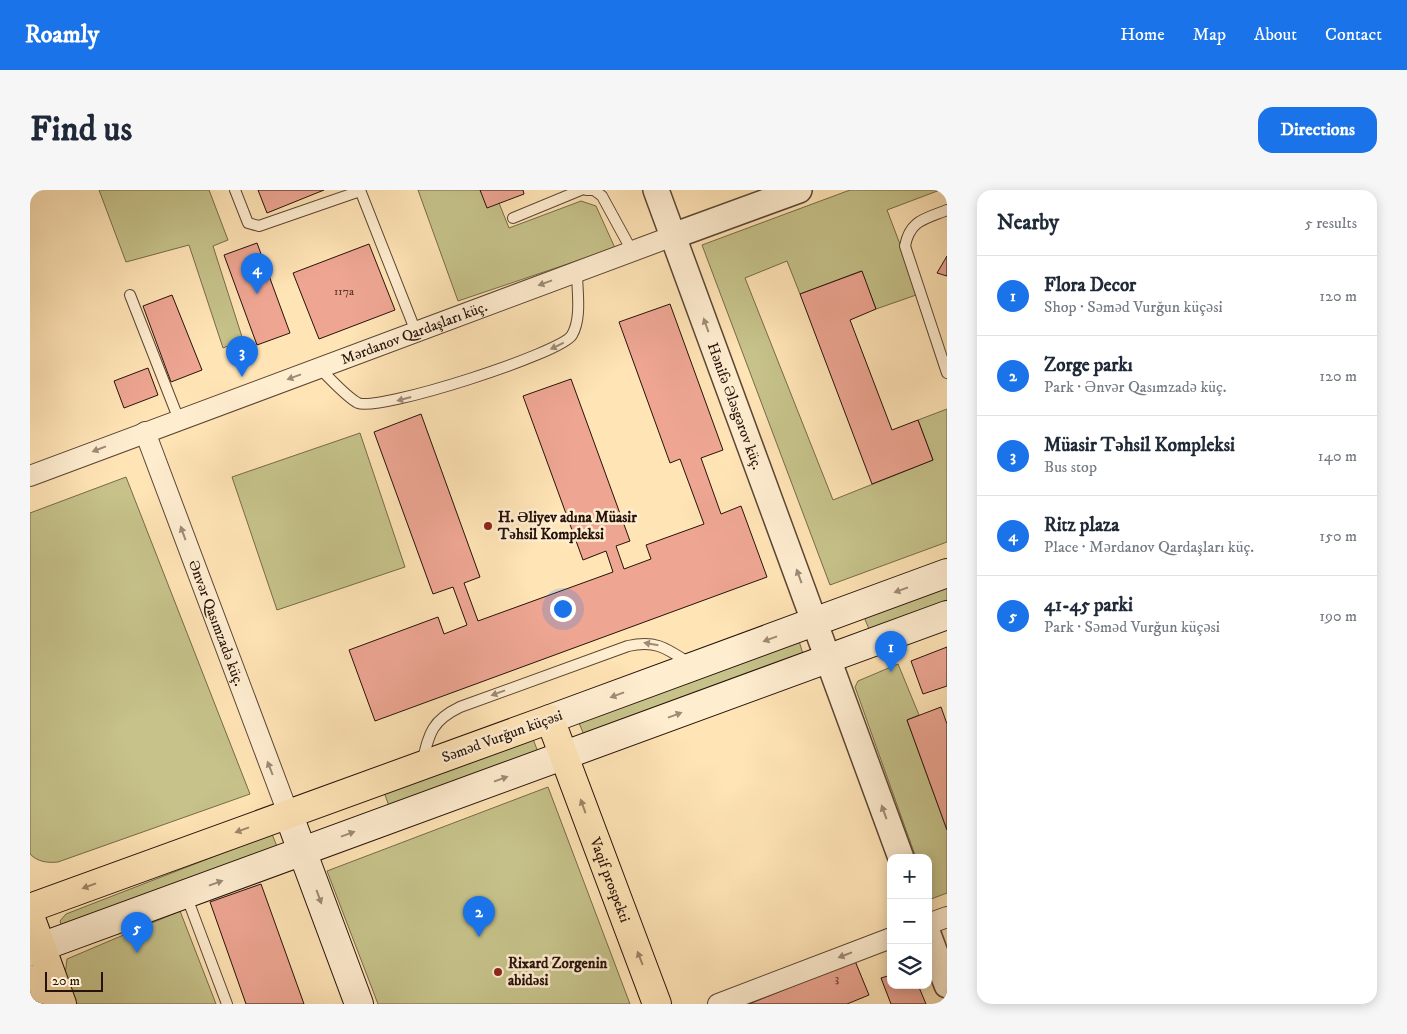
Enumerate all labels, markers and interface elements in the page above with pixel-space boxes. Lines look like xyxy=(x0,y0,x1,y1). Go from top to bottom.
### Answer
text: Roamly xyxy=(25,20,99,50)
text: Home xyxy=(1120,24,1165,46)
text: Map xyxy=(1193,24,1226,46)
text: About xyxy=(1254,24,1297,46)
text: Contact xyxy=(1325,24,1382,46)
button: Directions xyxy=(1258,107,1377,153)
text: Find us xyxy=(30,108,132,152)
text: Nearby xyxy=(997,210,1059,236)
text: 5 results xyxy=(1305,213,1357,233)
pin: 4 xyxy=(241,253,273,294)
text: Flora Decor xyxy=(1044,274,1136,297)
one-way arrow xyxy=(538,280,552,288)
house number: 117a xyxy=(334,284,355,299)
text: 1 xyxy=(1010,286,1016,306)
text: 120 m xyxy=(1319,286,1357,306)
street label: Mərdanov Qardaşları küç. xyxy=(338,297,490,369)
text: Shop · Səməd Vurğun küçəsi xyxy=(1044,297,1223,317)
one-way arrow xyxy=(702,317,710,332)
pin: 3 xyxy=(226,336,258,377)
street label: Hənifə Ələsgərov küç. xyxy=(703,340,767,472)
one-way arrow xyxy=(550,342,564,350)
text: Zorge parkı xyxy=(1044,354,1133,377)
text: 2 xyxy=(1009,366,1017,386)
text: 120 m xyxy=(1319,366,1357,386)
one-way arrow xyxy=(287,374,302,381)
text: Park · Ənvər Qasımzadə küç. xyxy=(1044,377,1227,397)
one-way arrow xyxy=(396,395,411,403)
text: Müasir Təhsil Kompleksi xyxy=(1044,434,1235,457)
one-way arrow xyxy=(92,446,107,453)
text: 3 xyxy=(1010,446,1016,466)
text: 140 m xyxy=(1318,446,1357,466)
text: Bus stop xyxy=(1044,457,1097,477)
place label: H. Əliyev adına Müasir Təhsil Kompleksi xyxy=(497,508,637,544)
text: Ritz plaza xyxy=(1044,514,1119,537)
marker: H. Əliyev adına Müasir Təhsil Kompleksi xyxy=(482,520,494,532)
one-way arrow xyxy=(179,526,186,541)
text: 4 xyxy=(1008,526,1018,546)
text: 150 m xyxy=(1319,526,1357,546)
text: Place · Mərdanov Qardaşları küç. xyxy=(1044,537,1254,557)
street label: Ənvər Qasımzadə küç. xyxy=(184,557,249,689)
one-way arrow xyxy=(795,568,803,583)
one-way arrow xyxy=(893,586,908,594)
text: 41-45 parki xyxy=(1044,594,1133,617)
your location xyxy=(550,596,576,622)
text: 5 xyxy=(1009,606,1017,626)
text: 190 m xyxy=(1319,606,1357,626)
text: Park · Səməd Vurğun küçəsi xyxy=(1044,617,1220,637)
pin: 1 xyxy=(875,631,907,672)
one-way arrow xyxy=(762,635,777,643)
one-way arrow xyxy=(643,640,659,648)
one-way arrow xyxy=(490,689,505,697)
one-way arrow xyxy=(610,692,625,699)
street label: Səməd Vurğun küçəsi xyxy=(439,706,565,767)
one-way arrow xyxy=(668,711,683,718)
one-way arrow xyxy=(266,760,273,775)
one-way arrow xyxy=(494,775,509,783)
one-way arrow xyxy=(579,798,587,813)
one-way arrow xyxy=(880,804,888,819)
one-way arrow xyxy=(234,826,249,834)
one-way arrow xyxy=(341,830,356,838)
street label: Vaqif prospekti xyxy=(585,834,635,925)
map controls xyxy=(887,854,932,989)
button: + xyxy=(887,854,932,899)
one-way arrow xyxy=(209,879,224,887)
one-way arrow xyxy=(82,883,97,890)
one-way arrow xyxy=(315,890,323,905)
pin: 2 xyxy=(463,896,495,937)
button: − xyxy=(887,899,932,944)
pin: 5 xyxy=(121,912,153,953)
button: layers xyxy=(887,944,932,989)
one-way arrow xyxy=(636,951,643,966)
one-way arrow xyxy=(838,952,852,960)
place label: Rixard Zorgenin abidəsi xyxy=(508,954,607,990)
marker: Rixard Zorgenin abidəsi xyxy=(492,966,504,978)
scale bar xyxy=(45,969,102,992)
house number: 3 xyxy=(835,971,839,986)
text: 20 m xyxy=(52,972,80,990)

